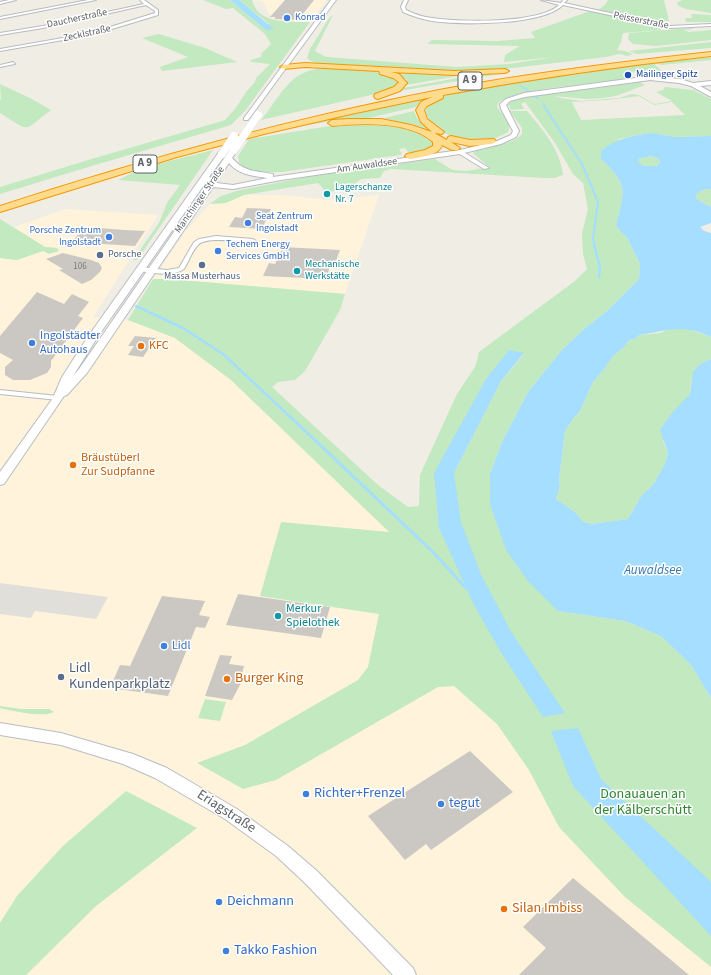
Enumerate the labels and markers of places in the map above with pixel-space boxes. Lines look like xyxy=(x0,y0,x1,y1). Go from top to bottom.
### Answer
place label: Konrad xyxy=(295,12,325,24)
marker: Konrad xyxy=(282,13,292,23)
place label: Mailinger Spitz xyxy=(636,69,698,81)
marker: Mailinger Spitz xyxy=(623,70,633,80)
place label: Lagerschanze Nr. 7 xyxy=(335,182,392,206)
marker: Lagerschanze Nr. 7 xyxy=(322,189,332,199)
place label: Seat Zentrum Ingolstadt xyxy=(256,211,313,234)
marker: Seat Zentrum Ingolstadt xyxy=(243,218,253,228)
place label: Porsche Zentrum Ingolstadt xyxy=(29,225,101,248)
marker: Porsche Zentrum Ingolstadt xyxy=(104,232,114,242)
place label: Techem Energy Services GmbH xyxy=(226,239,290,262)
marker: Techem Energy Services GmbH xyxy=(213,246,223,256)
place label: Porsche xyxy=(108,249,141,261)
marker: Porsche xyxy=(95,250,105,260)
place label: Mechanische Werkstätte xyxy=(305,259,359,282)
marker: Massa Musterhaus xyxy=(197,260,207,270)
marker: Mechanische Werkstätte xyxy=(292,266,302,276)
place label: Massa Musterhaus xyxy=(164,271,240,283)
place label: Ingolstädter Autohaus xyxy=(40,329,100,357)
marker: Ingolstädter Autohaus xyxy=(27,338,37,348)
place label: KFC xyxy=(149,339,169,353)
marker: KFC xyxy=(136,341,146,351)
place label: Bräustüberl Zur Sudpfanne xyxy=(81,451,155,479)
marker: Bräustüberl Zur Sudpfanne xyxy=(68,460,78,470)
place label: Merkur Spielothek xyxy=(286,602,340,630)
marker: Merkur Spielothek xyxy=(273,611,283,621)
place label: Lidl xyxy=(172,639,191,653)
marker: Lidl xyxy=(159,641,169,651)
place label: Lidl Kundenparkplatz xyxy=(69,661,170,694)
place label: Burger King xyxy=(235,671,303,687)
marker: Lidl Kundenparkplatz xyxy=(56,672,66,682)
marker: Burger King xyxy=(222,674,232,684)
place label: Richter+Frenzel xyxy=(314,786,405,802)
marker: Richter+Frenzel xyxy=(301,789,311,799)
place label: tegut xyxy=(449,796,480,812)
marker: tegut xyxy=(436,799,446,809)
place label: Deichmann xyxy=(227,894,294,910)
marker: Deichmann xyxy=(214,897,224,907)
place label: Silan Imbiss xyxy=(512,901,582,917)
marker: Silan Imbiss xyxy=(499,904,509,914)
place label: Takko Fashion xyxy=(234,943,317,959)
marker: Takko Fashion xyxy=(221,946,231,956)

